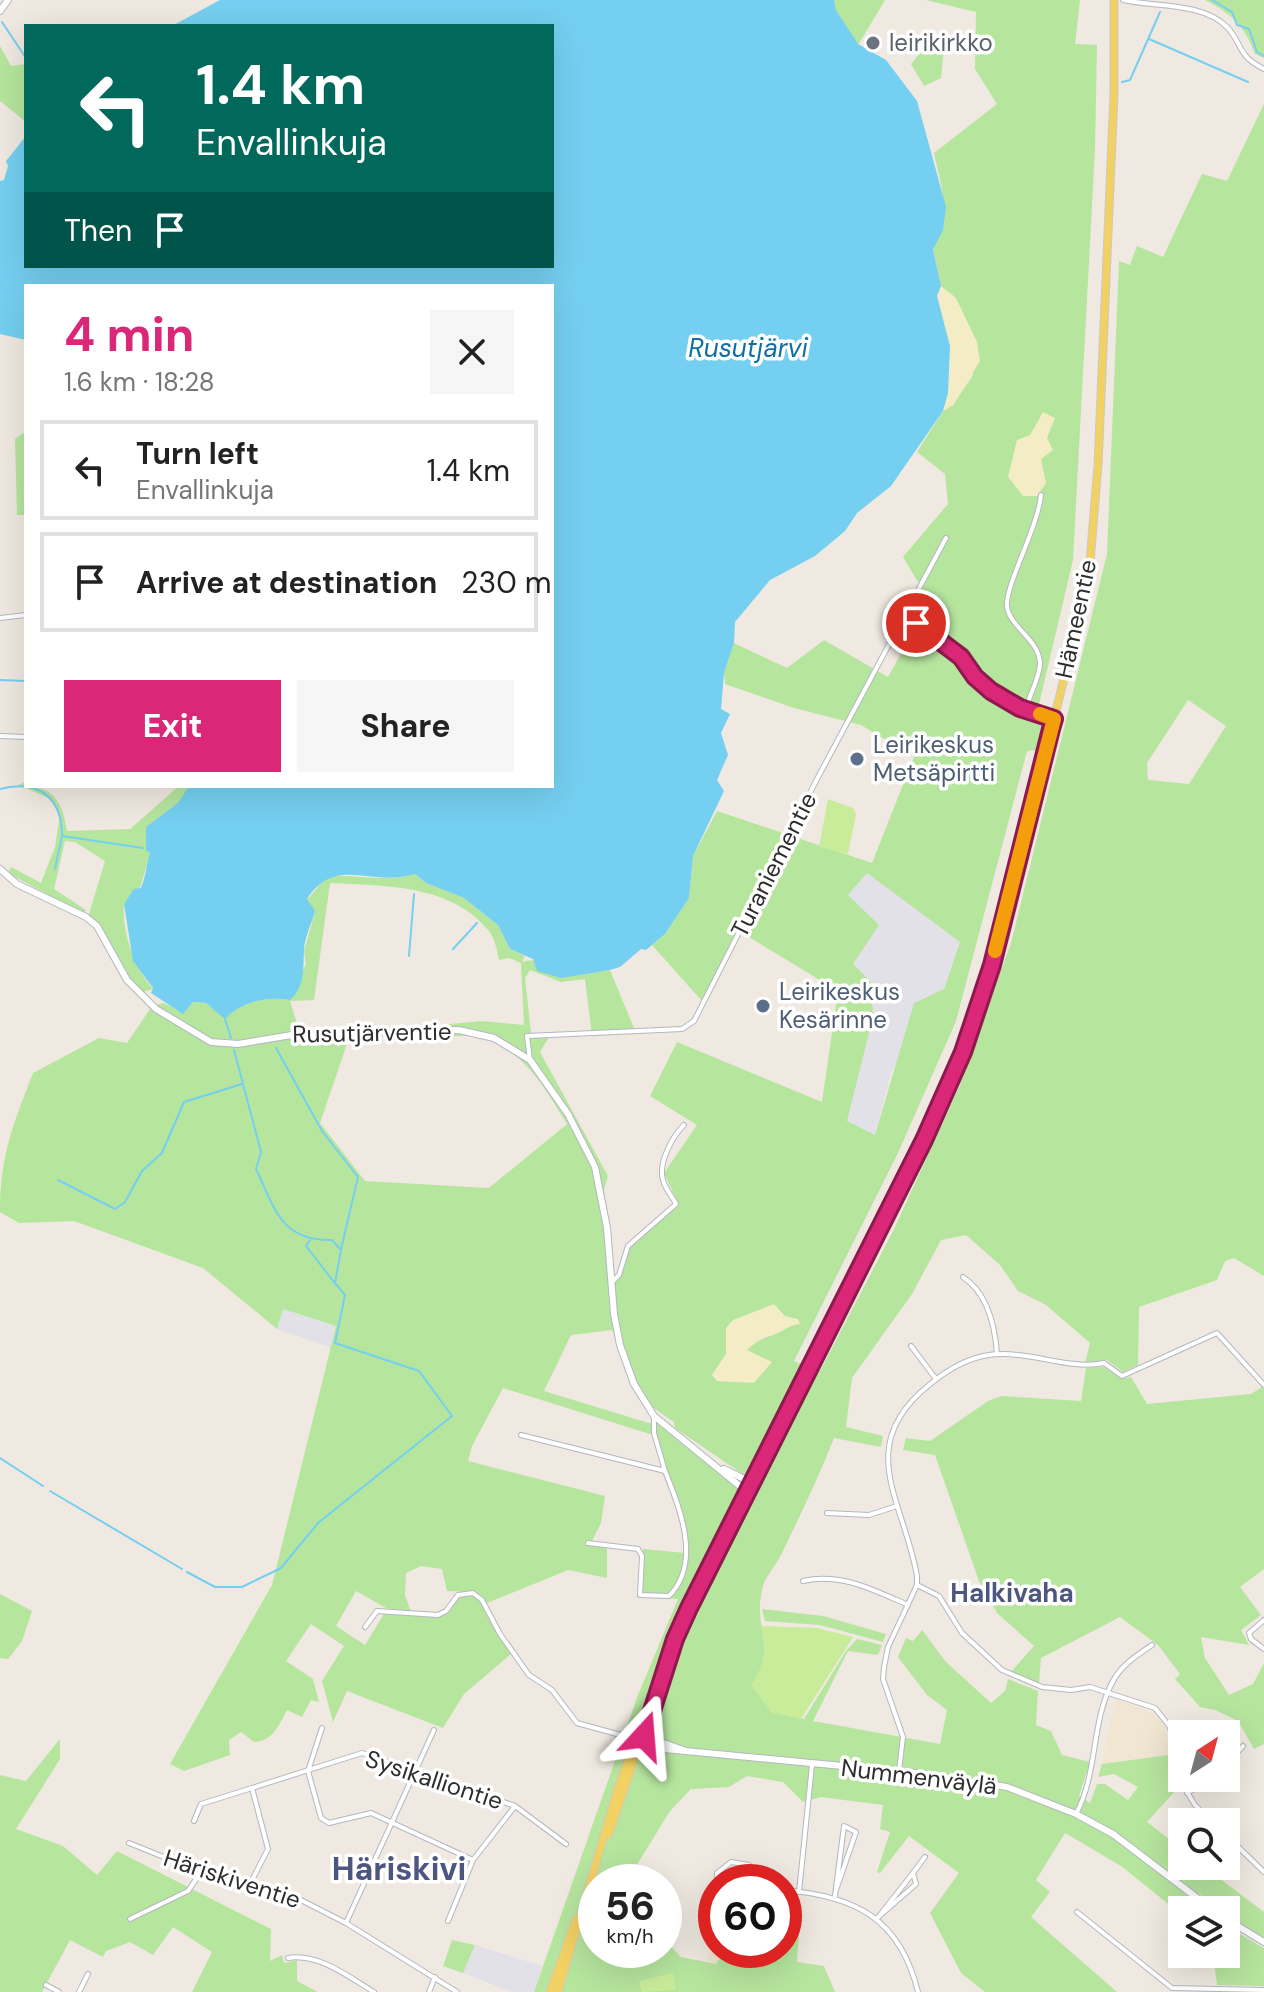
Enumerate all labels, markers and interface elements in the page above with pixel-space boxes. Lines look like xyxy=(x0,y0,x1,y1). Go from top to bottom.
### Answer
place label: leirikirkko xyxy=(889,27,993,58)
marker: leirikirkko xyxy=(864,34,882,52)
text: 1.4 km xyxy=(196,48,365,121)
icon: left xyxy=(64,56,168,160)
text: Envallinkuja xyxy=(196,119,387,166)
icon: arrive xyxy=(148,208,192,252)
text: Then xyxy=(64,211,132,250)
text: 4 min xyxy=(64,303,194,366)
button: close xyxy=(430,310,514,394)
water label: Rusutjärvi xyxy=(688,331,808,365)
text: 1.6 km · 18:28 xyxy=(64,365,215,399)
text: Turn left xyxy=(136,434,259,473)
icon: left xyxy=(68,448,112,492)
text: 1.4 km xyxy=(427,451,510,490)
text: Envallinkuja xyxy=(136,473,274,507)
street label: Hämeentie xyxy=(1048,557,1103,681)
icon: arrive xyxy=(68,560,112,604)
text: Arrive at destination xyxy=(136,563,437,602)
text: 230 m xyxy=(461,563,551,602)
pin xyxy=(882,589,950,657)
icon: arrive xyxy=(894,601,938,645)
button: Exit xyxy=(64,680,281,772)
button: Share xyxy=(297,680,514,772)
place label: Leirikeskus Metsäpirtti xyxy=(873,729,995,788)
marker: Leirikeskus Metsäpirtti xyxy=(848,750,866,768)
street label: Turaniementie xyxy=(724,787,823,943)
place label: Leirikeskus Kesärinne xyxy=(779,976,900,1035)
marker: Leirikeskus Kesärinne xyxy=(754,997,772,1015)
street label: Rusutjärventie xyxy=(292,1016,452,1049)
district label: Halkivaha xyxy=(950,1576,1074,1610)
position arrow xyxy=(602,1694,686,1778)
north arrow xyxy=(1168,1720,1240,1792)
map controls xyxy=(1168,1720,1240,1968)
street label: Sysikalliontie xyxy=(361,1743,507,1816)
street label: Nummenväylä xyxy=(839,1752,999,1801)
button: search xyxy=(1168,1808,1240,1880)
street label: Häriskiventie xyxy=(160,1842,305,1915)
district label: Häriskivi xyxy=(332,1848,466,1890)
speed limit sign: 60 xyxy=(698,1864,802,1968)
text: 56 xyxy=(605,1880,655,1932)
button: layers xyxy=(1168,1896,1240,1968)
text: km/h xyxy=(606,1923,654,1949)

